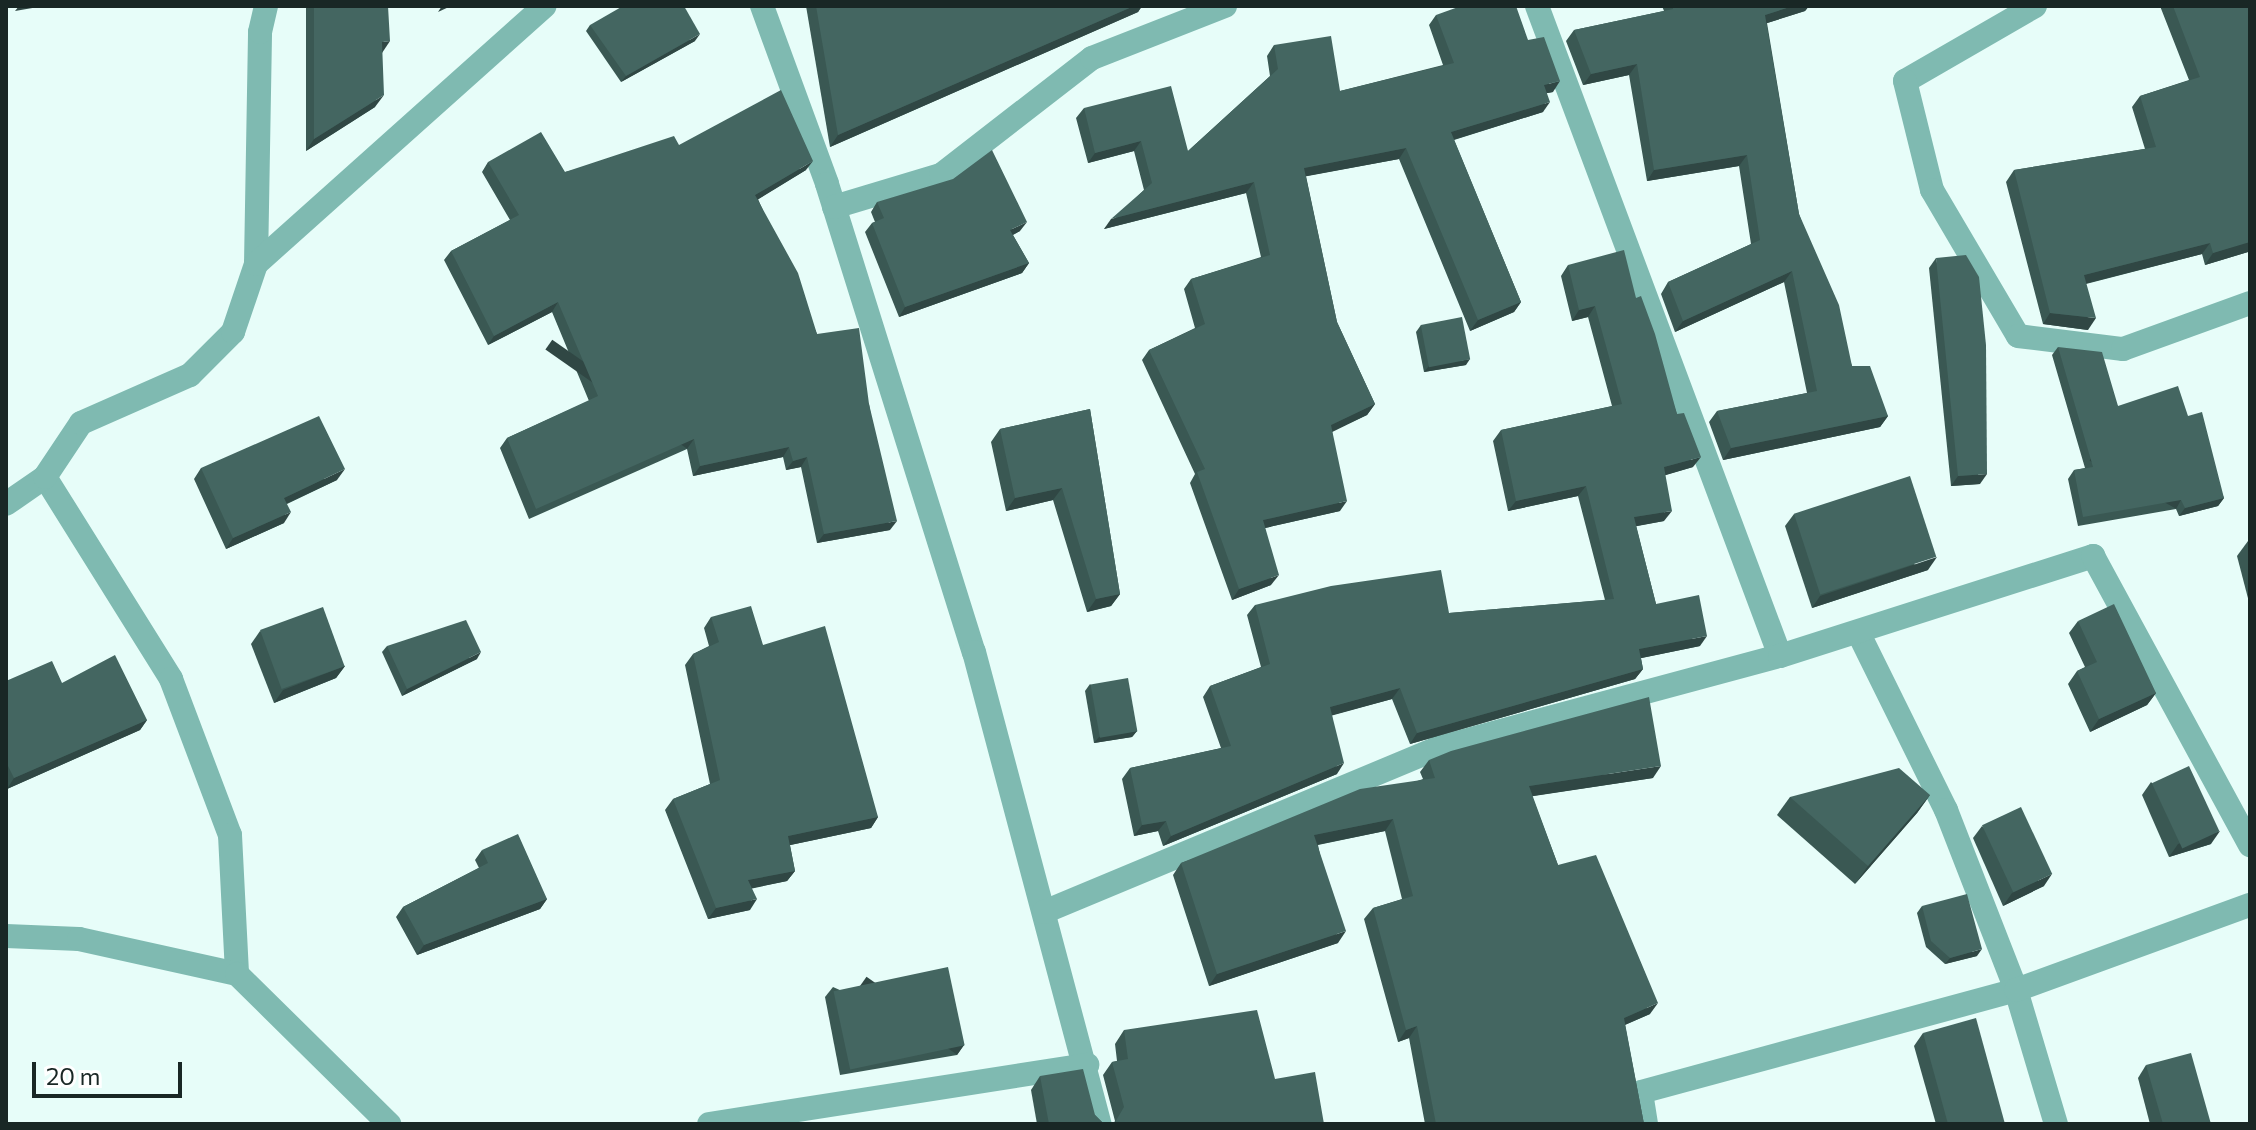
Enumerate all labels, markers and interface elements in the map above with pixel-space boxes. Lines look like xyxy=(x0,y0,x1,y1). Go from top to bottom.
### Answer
scale bar xyxy=(36,1046,186,1096)
text: 20 m xyxy=(46,1061,100,1090)

